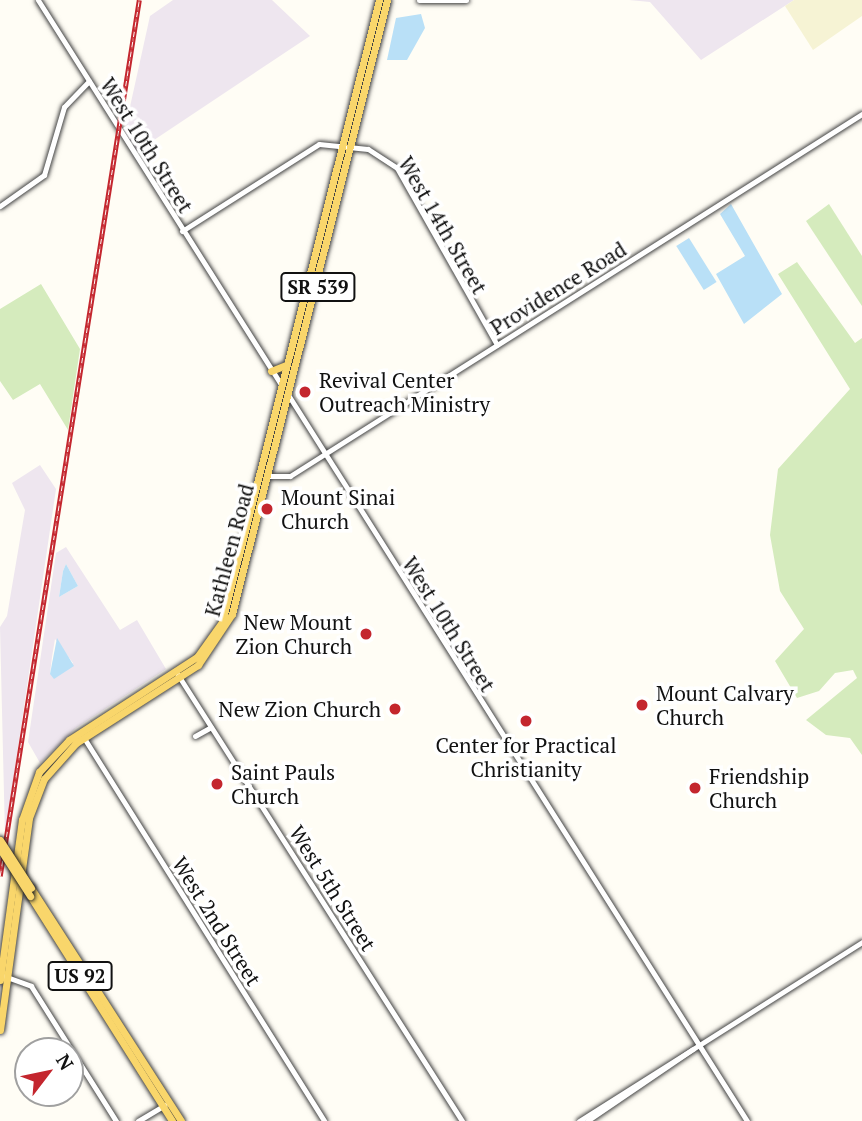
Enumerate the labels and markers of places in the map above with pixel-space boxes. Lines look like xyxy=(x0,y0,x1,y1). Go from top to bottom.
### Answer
place label: Revival Center Outreach Ministry xyxy=(319,367,490,417)
marker: Revival Center Outreach Ministry xyxy=(297,384,313,400)
place label: Mount Sinai Church xyxy=(281,484,395,534)
marker: Mount Sinai Church xyxy=(259,501,275,517)
place label: New Mount Zion Church xyxy=(236,609,352,659)
marker: New Mount Zion Church xyxy=(358,626,374,642)
place label: Mount Calvary Church xyxy=(656,680,794,730)
place label: New Zion Church xyxy=(218,696,381,722)
marker: Mount Calvary Church xyxy=(634,697,650,713)
marker: New Zion Church xyxy=(387,701,403,717)
marker: Center for Practical Christianity xyxy=(518,713,534,729)
place label: Center for Practical Christianity xyxy=(436,732,616,782)
place label: Saint Pauls Church xyxy=(231,759,335,809)
place label: Friendship Church xyxy=(709,763,809,813)
marker: Saint Pauls Church xyxy=(209,776,225,792)
marker: Friendship Church xyxy=(687,780,703,796)

